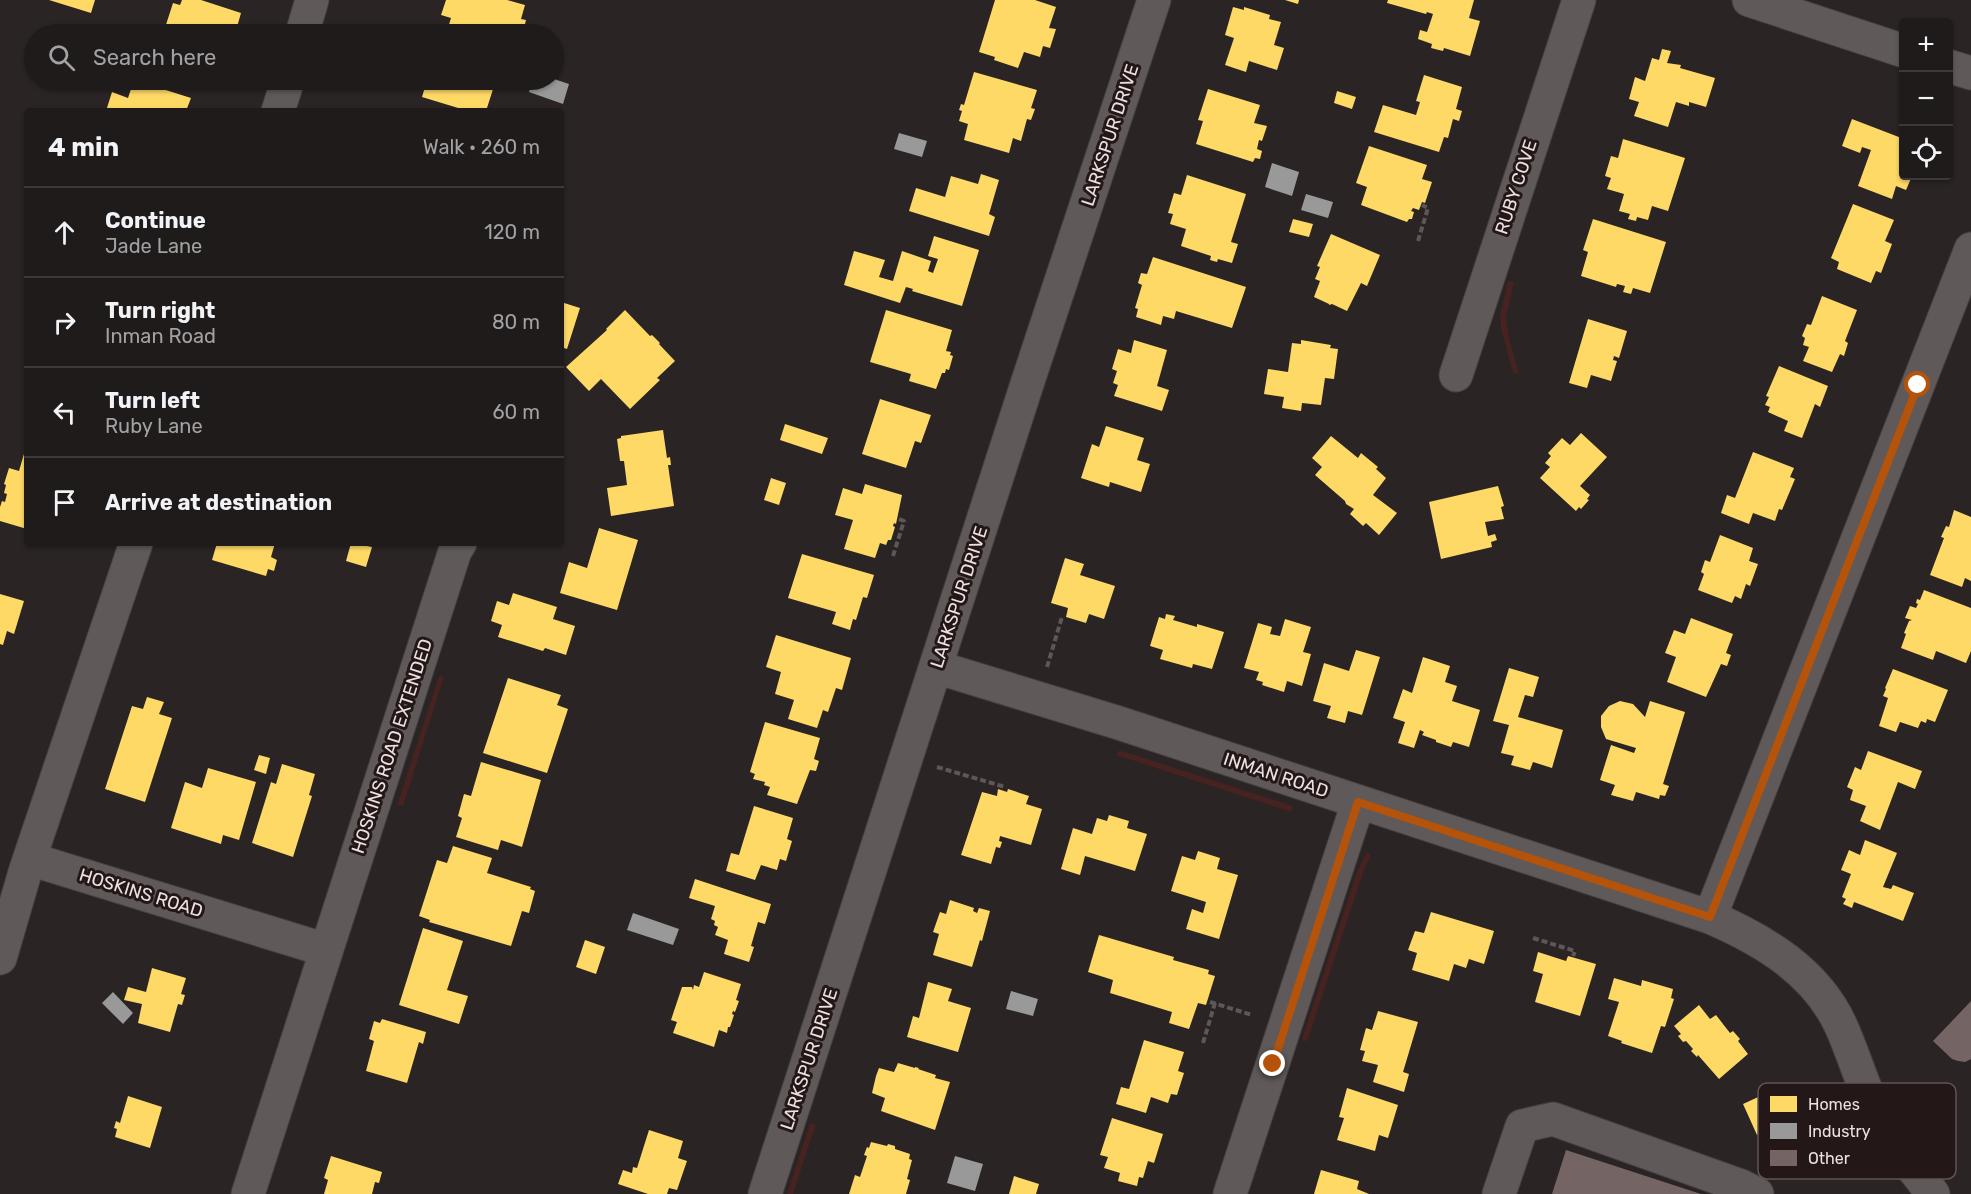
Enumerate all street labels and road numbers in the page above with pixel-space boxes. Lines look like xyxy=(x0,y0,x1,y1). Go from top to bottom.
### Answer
street label: LARKSPUR DRIVE xyxy=(1077,61,1143,209)
street label: RUBY COVE xyxy=(1490,137,1542,237)
street label: LARKSPUR DRIVE xyxy=(926,523,992,671)
street label: HOSKINS ROAD EXTENDED xyxy=(347,636,437,856)
street label: INMAN ROAD xyxy=(1221,748,1331,802)
street label: HOSKINS ROAD xyxy=(76,864,206,922)
street label: LARKSPUR DRIVE xyxy=(776,985,842,1133)

